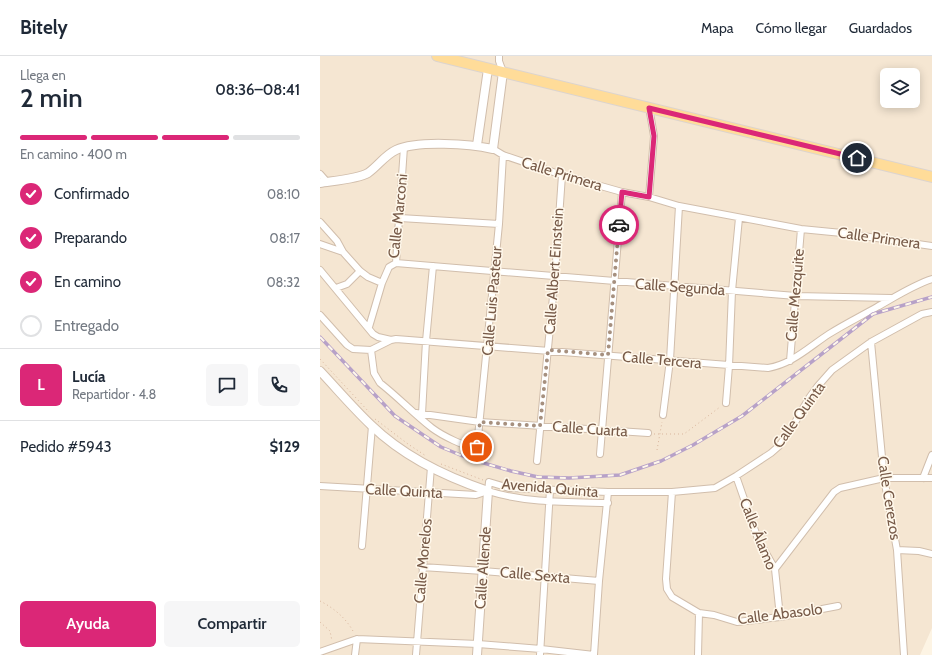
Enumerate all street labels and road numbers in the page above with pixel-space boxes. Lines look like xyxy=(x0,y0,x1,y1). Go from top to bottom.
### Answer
street label: Calle Primera xyxy=(519,153,605,195)
street label: Calle Marconi xyxy=(385,173,411,259)
street label: Calle Albert Einstein xyxy=(541,207,567,335)
street label: Calle Primera xyxy=(836,223,922,253)
street label: Calle Luis Pasteur xyxy=(478,245,506,356)
street label: Calle Mezquite xyxy=(782,248,808,342)
street label: Calle Segunda xyxy=(634,275,726,299)
street label: Calle Tercera xyxy=(621,348,703,373)
street label: Calle Quinta xyxy=(769,378,830,452)
street label: Calle Cuarta xyxy=(552,417,629,441)
street label: Calle Cerezos xyxy=(873,455,905,541)
street label: Avenida Quinta xyxy=(501,475,600,501)
street label: Calle Quinta xyxy=(365,480,444,502)
street label: Calle Álamo xyxy=(735,495,781,573)
street label: Calle Morelos xyxy=(410,518,436,604)
street label: Calle Allende xyxy=(471,526,495,610)
street label: Calle Sexta xyxy=(499,563,572,587)
street label: Calle Abasolo xyxy=(736,600,824,628)

